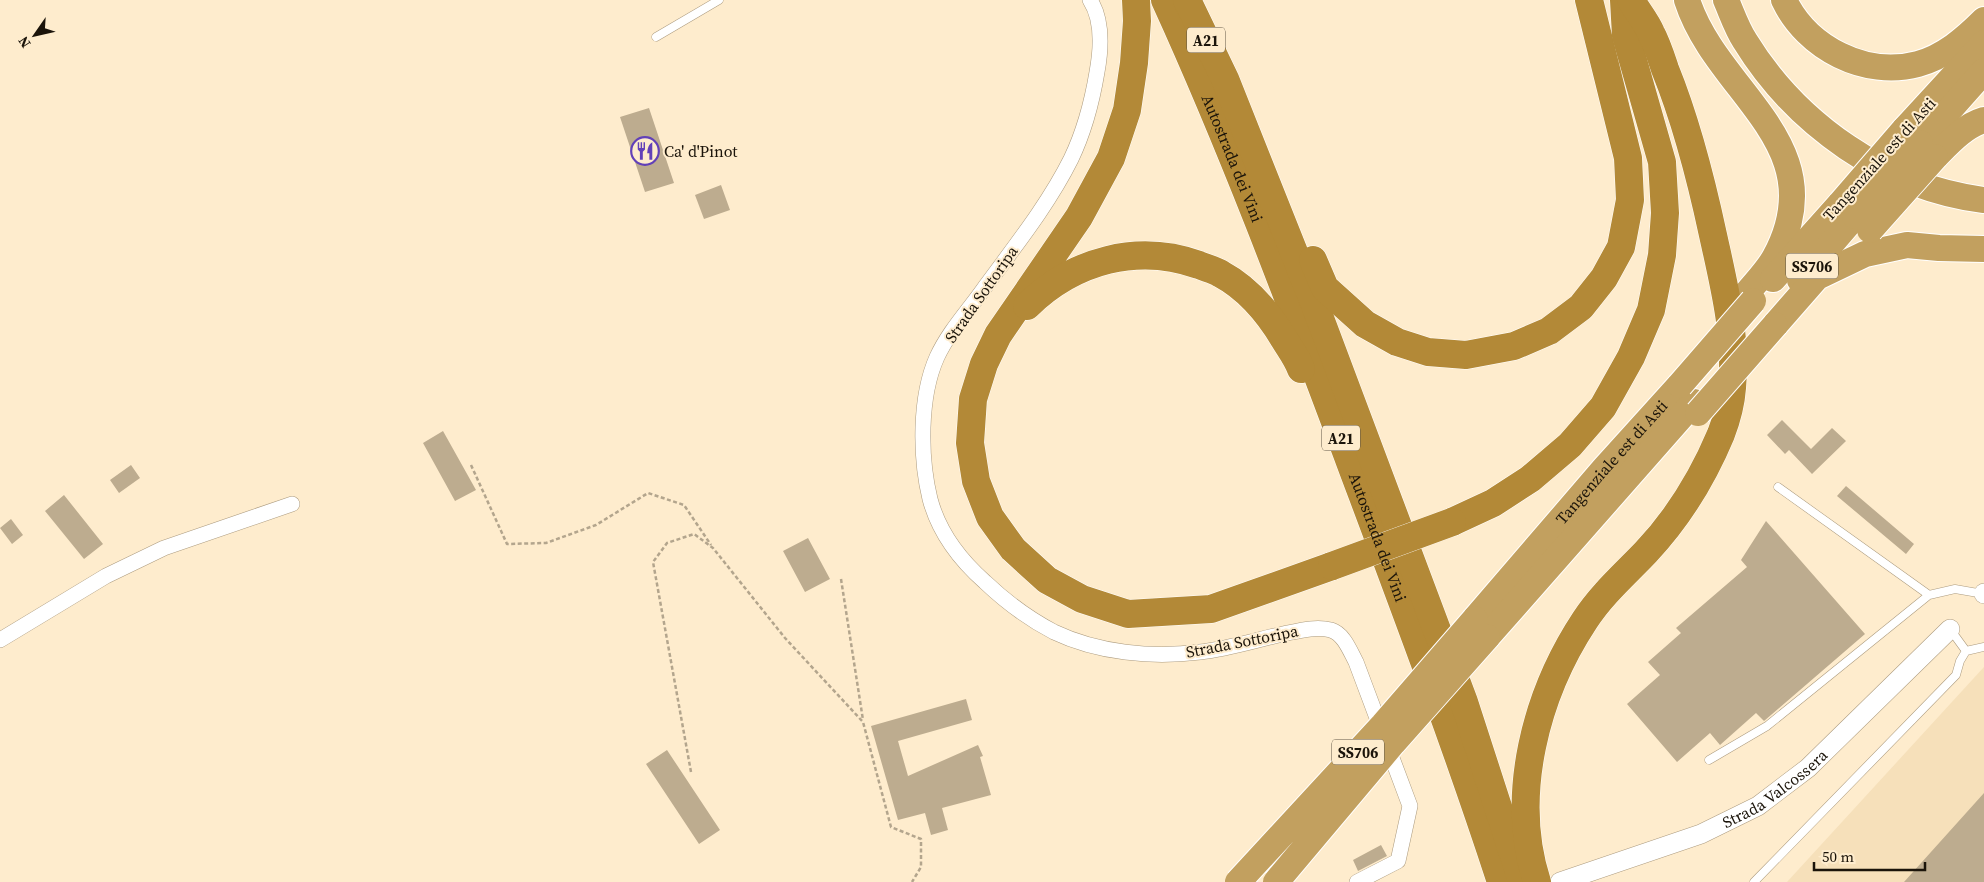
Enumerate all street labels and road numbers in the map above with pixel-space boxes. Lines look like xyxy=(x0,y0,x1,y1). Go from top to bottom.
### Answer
road number: A21 xyxy=(1187,28,1225,52)
street label: Autostrada dei Vini xyxy=(1197,91,1269,225)
street label: Tangenziale est di Asti xyxy=(1818,92,1940,225)
street label: Strada Sottoripa xyxy=(939,240,1023,347)
road number: SS706 xyxy=(1786,254,1838,278)
street label: Tangenziale est di Asti xyxy=(1550,395,1672,529)
road number: A21 xyxy=(1322,426,1360,450)
street label: Autostrada dei Vini xyxy=(1344,469,1412,605)
street label: Strada Sottoripa xyxy=(1184,619,1301,663)
road number: SS706 xyxy=(1332,740,1384,764)
street label: Strada Valcossera xyxy=(1719,744,1833,833)

